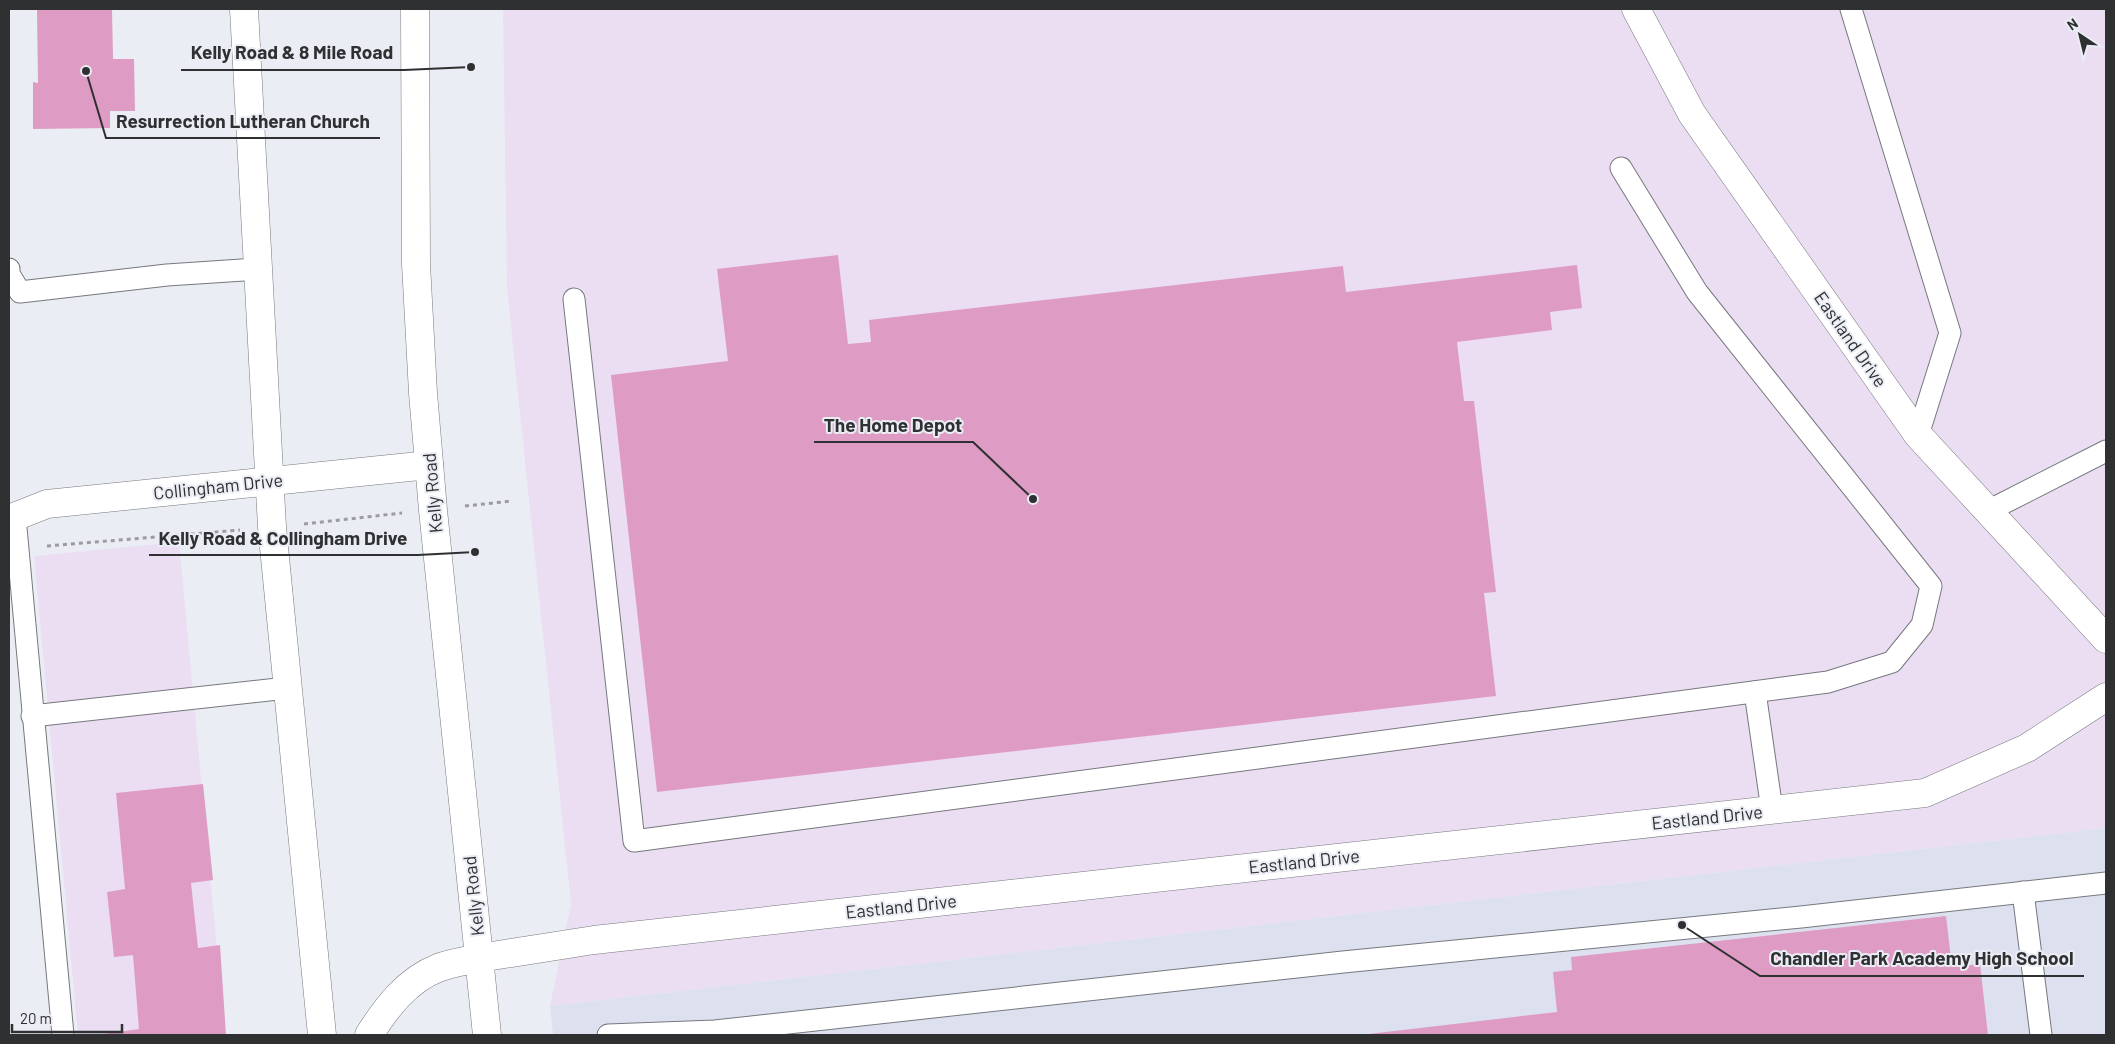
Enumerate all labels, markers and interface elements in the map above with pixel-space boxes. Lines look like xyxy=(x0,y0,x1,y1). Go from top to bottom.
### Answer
north arrow xyxy=(2055,10,2105,60)
text: N xyxy=(2064,14,2081,34)
callout: Kelly Road & 8 Mile Road xyxy=(181,36,404,70)
text: Kelly Road & 8 Mile Road xyxy=(191,40,393,63)
callout: Resurrection Lutheran Church xyxy=(106,104,380,138)
text: Resurrection Lutheran Church xyxy=(116,109,370,132)
street label: Eastland Drive xyxy=(1810,287,1892,391)
callout: The Home Depot xyxy=(814,408,973,442)
text: The Home Depot xyxy=(824,413,962,436)
street label: Kelly Road xyxy=(418,452,446,534)
street label: Collingham Drive xyxy=(152,468,284,504)
callout: Kelly Road & Collingham Drive xyxy=(149,521,418,555)
text: Kelly Road & Collingham Drive xyxy=(159,526,407,549)
street label: Eastland Drive xyxy=(1650,800,1764,834)
street label: Eastland Drive xyxy=(1247,844,1361,878)
street label: Kelly Road xyxy=(458,855,488,937)
street label: Eastland Drive xyxy=(844,889,958,923)
callout: Chandler Park Academy High School xyxy=(1760,942,2084,976)
text: Chandler Park Academy High School xyxy=(1770,946,2074,969)
scale bar xyxy=(12,1002,122,1034)
text: 20 m xyxy=(20,1009,52,1027)

